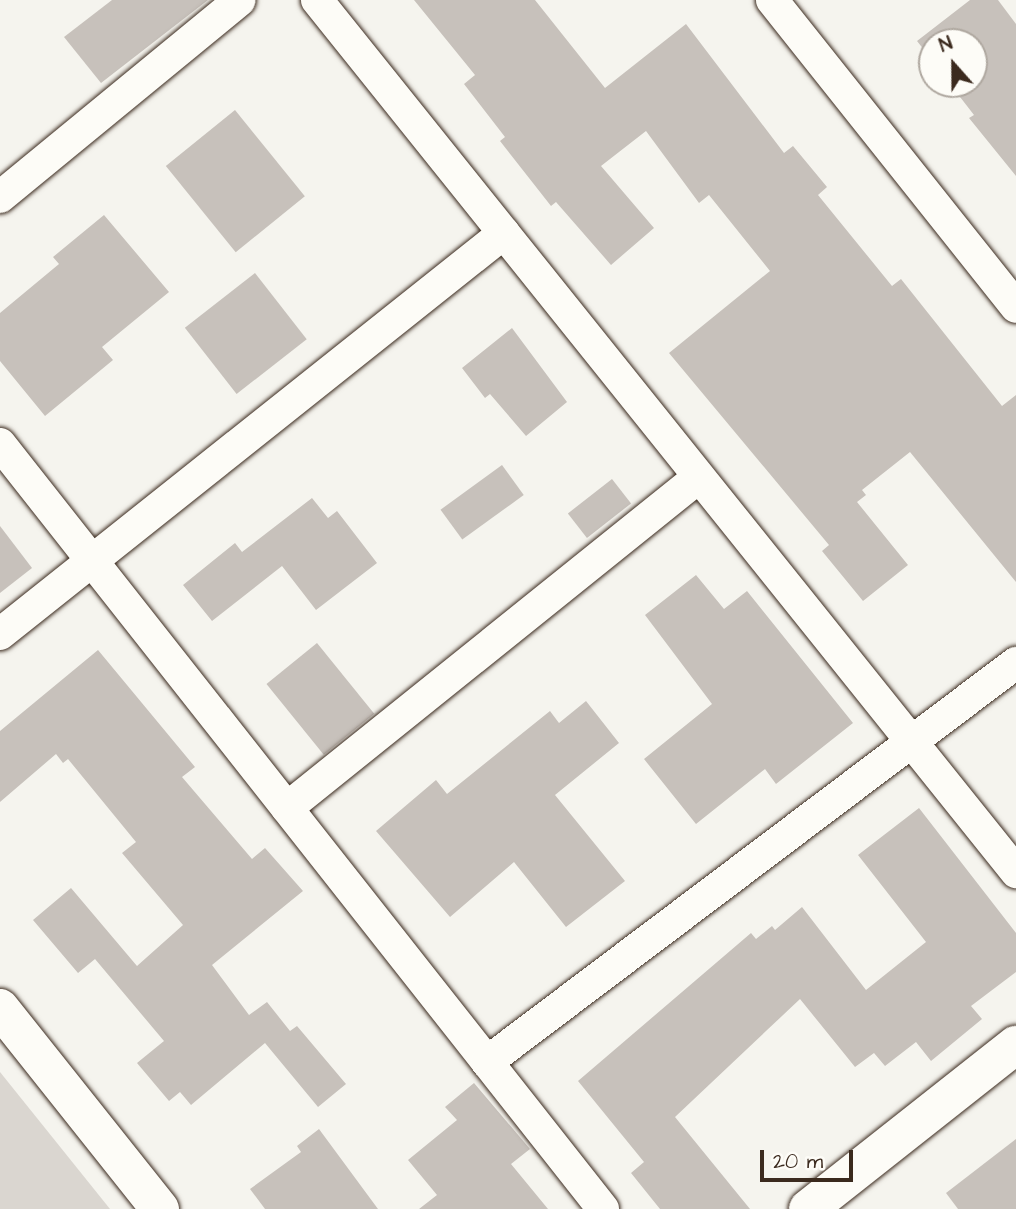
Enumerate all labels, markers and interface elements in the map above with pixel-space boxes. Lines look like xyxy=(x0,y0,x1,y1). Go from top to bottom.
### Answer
north arrow xyxy=(918,28,988,98)
text: N xyxy=(936,30,956,60)
scale bar xyxy=(764,1136,857,1180)
text: 20 m xyxy=(773,1147,823,1176)

